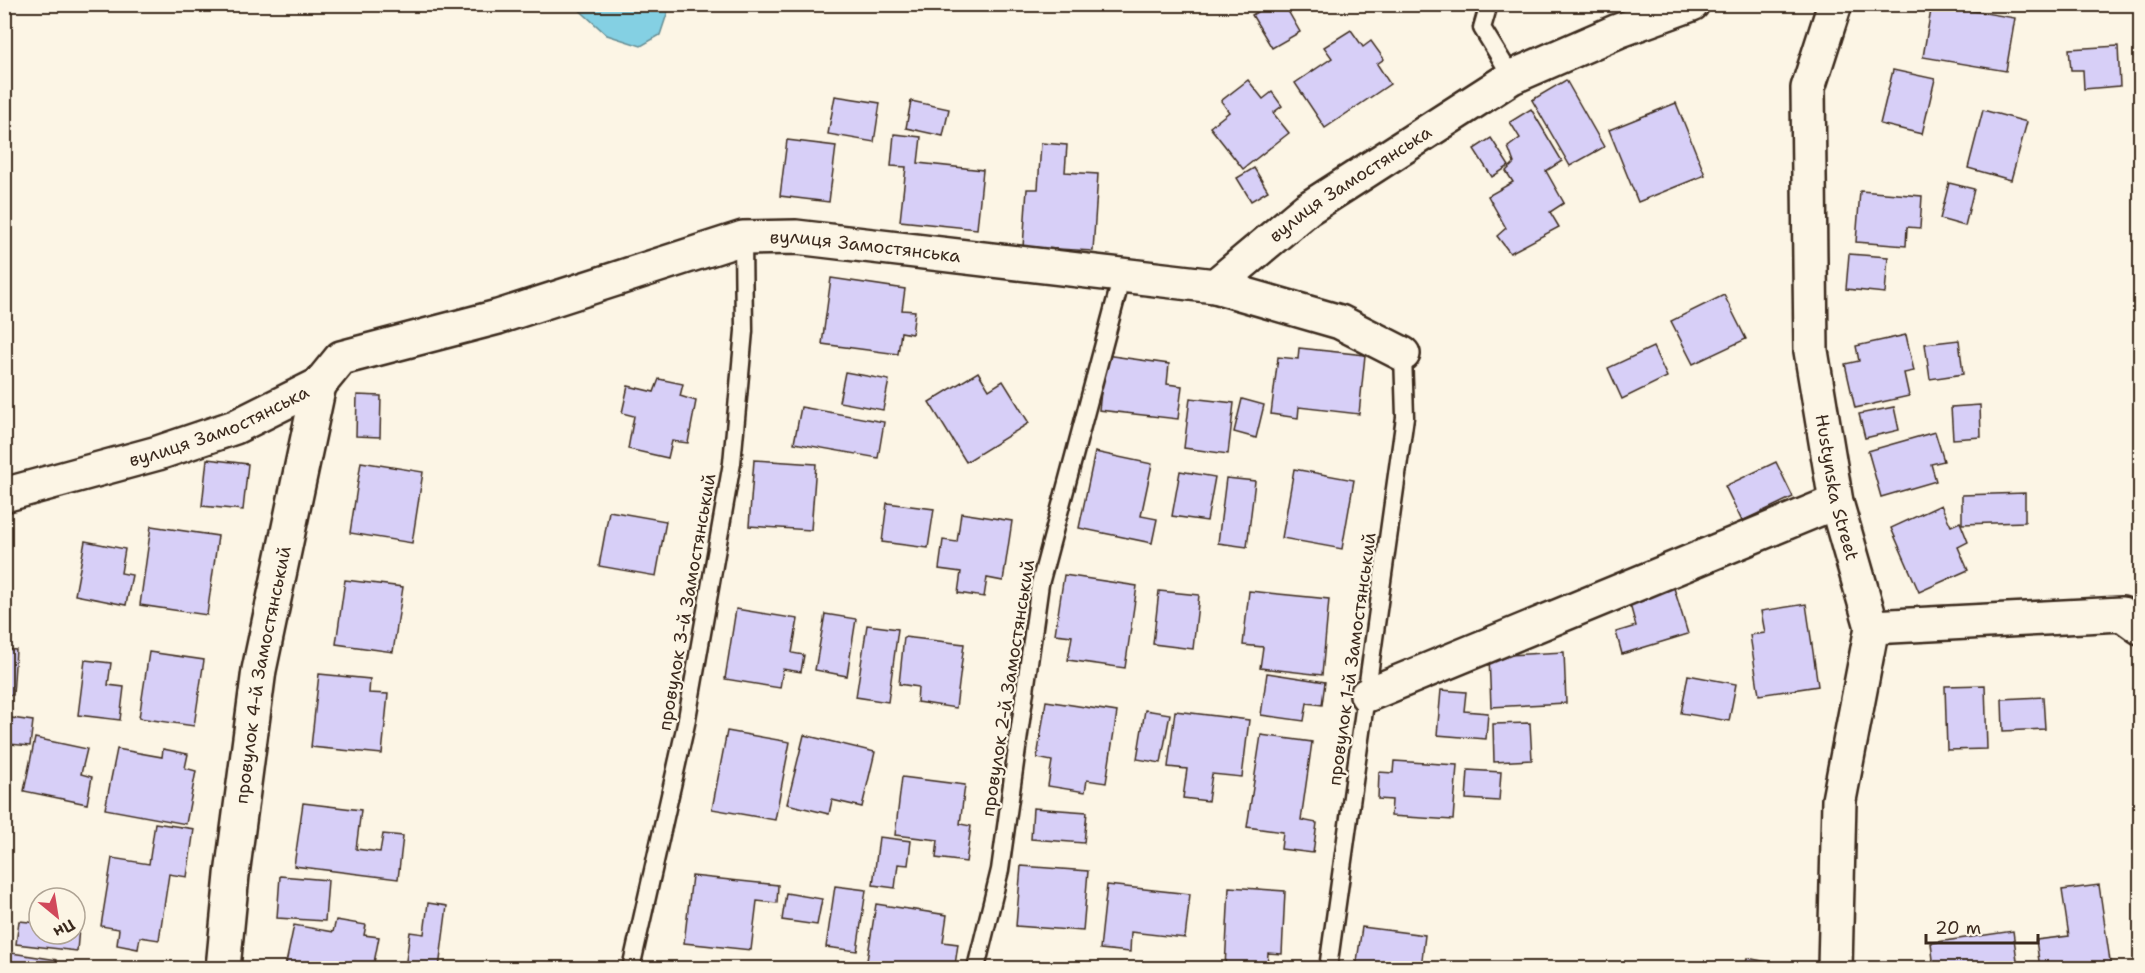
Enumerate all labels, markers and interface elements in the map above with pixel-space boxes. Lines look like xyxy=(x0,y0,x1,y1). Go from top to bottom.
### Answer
street label: вулиця Замостянська xyxy=(1264,120,1436,248)
street label: вулиця Замостянська xyxy=(769,225,962,268)
street label: вулиця Замостянська xyxy=(126,380,313,472)
street label: Hustynska Street xyxy=(1810,412,1864,563)
street label: провулок 3-й Замостянський xyxy=(653,471,721,733)
street label: провулок 1-й Замостянський xyxy=(1322,531,1382,787)
street label: провулок 4-й Замостянський xyxy=(229,544,297,805)
street label: провулок 2-й Замостянський xyxy=(976,558,1040,818)
north arrow xyxy=(27,886,87,946)
scale bar xyxy=(1926,907,2038,945)
text: Пн xyxy=(50,914,79,943)
text: 20 m xyxy=(1935,916,1981,940)

